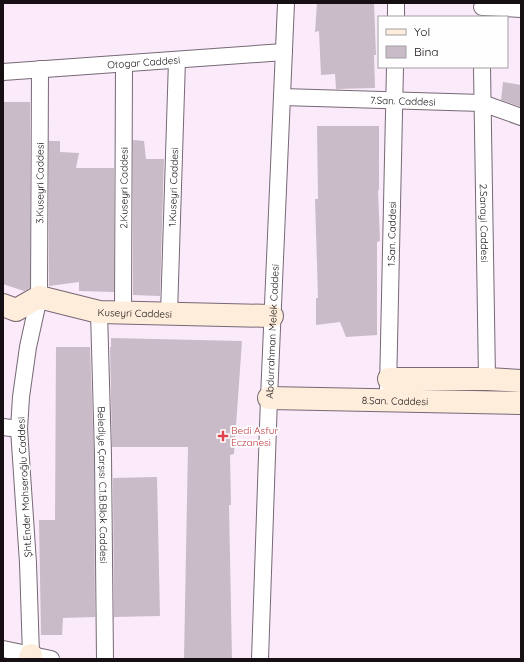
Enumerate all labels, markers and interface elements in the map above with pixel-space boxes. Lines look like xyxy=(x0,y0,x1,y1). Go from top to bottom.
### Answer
legend xyxy=(378,16,508,68)
text: Yol xyxy=(414,24,430,39)
text: Bina xyxy=(414,44,439,59)
street label: Otogar Caddesi xyxy=(107,53,181,72)
street label: 7.San. Caddesi xyxy=(370,94,436,109)
street label: 3.Kuseyri Caddesi xyxy=(33,142,47,224)
street label: 2.Kuseyri Caddesi xyxy=(117,147,131,229)
street label: 1.Kuseyri Caddesi xyxy=(166,147,181,227)
street label: 2.Sanayi Caddesi xyxy=(477,184,491,262)
street label: 1.San. Caddesi xyxy=(385,202,399,267)
street label: Abdurrahman Melek Caddesi xyxy=(263,264,282,399)
street label: Kuseyri Caddesi xyxy=(97,306,172,321)
street label: 8.San. Caddesi xyxy=(362,394,428,408)
street label: Belediye Çarşısı C.1.B.Blok Caddesi xyxy=(95,406,110,563)
street label: Şht.Ender Mahseroğlu Caddesi xyxy=(14,417,35,557)
place label: Bedi Asfur Eczanesi xyxy=(231,424,279,449)
marker: Bedi Asfur Eczanesi xyxy=(218,431,228,441)

